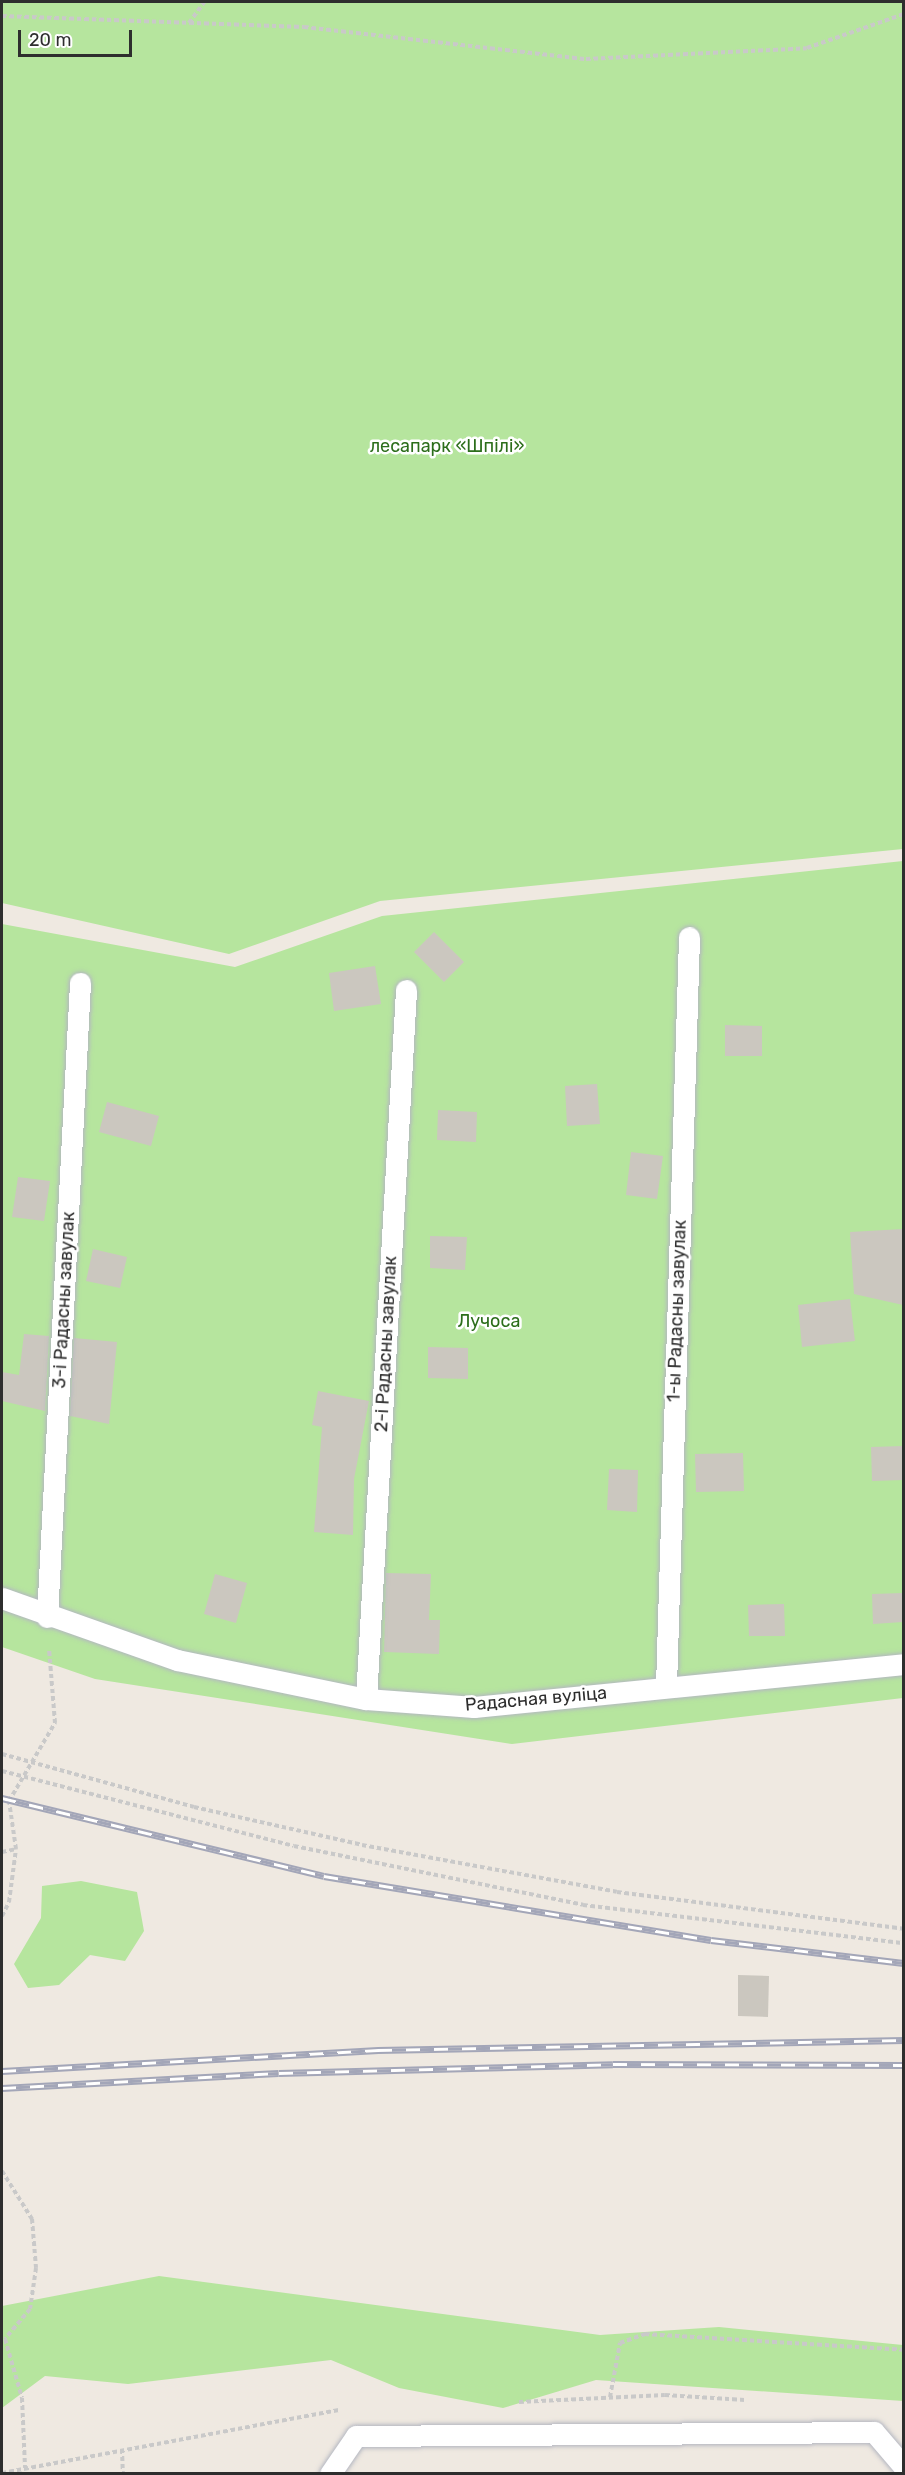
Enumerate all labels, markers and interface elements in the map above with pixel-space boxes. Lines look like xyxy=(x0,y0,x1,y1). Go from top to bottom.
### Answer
scale bar xyxy=(21,18,135,56)
text: 20 m xyxy=(29,29,71,51)
park label: лесапарк «Шпілі» xyxy=(370,435,524,457)
street label: 3-і Радасны завулак xyxy=(49,1211,79,1389)
street label: 1-ы Радасны завулак xyxy=(663,1219,691,1403)
street label: 2-і Радасны завулак xyxy=(371,1255,401,1433)
park label: Лучоса xyxy=(458,1310,520,1332)
street label: Радасная вуліца xyxy=(464,1682,608,1716)

